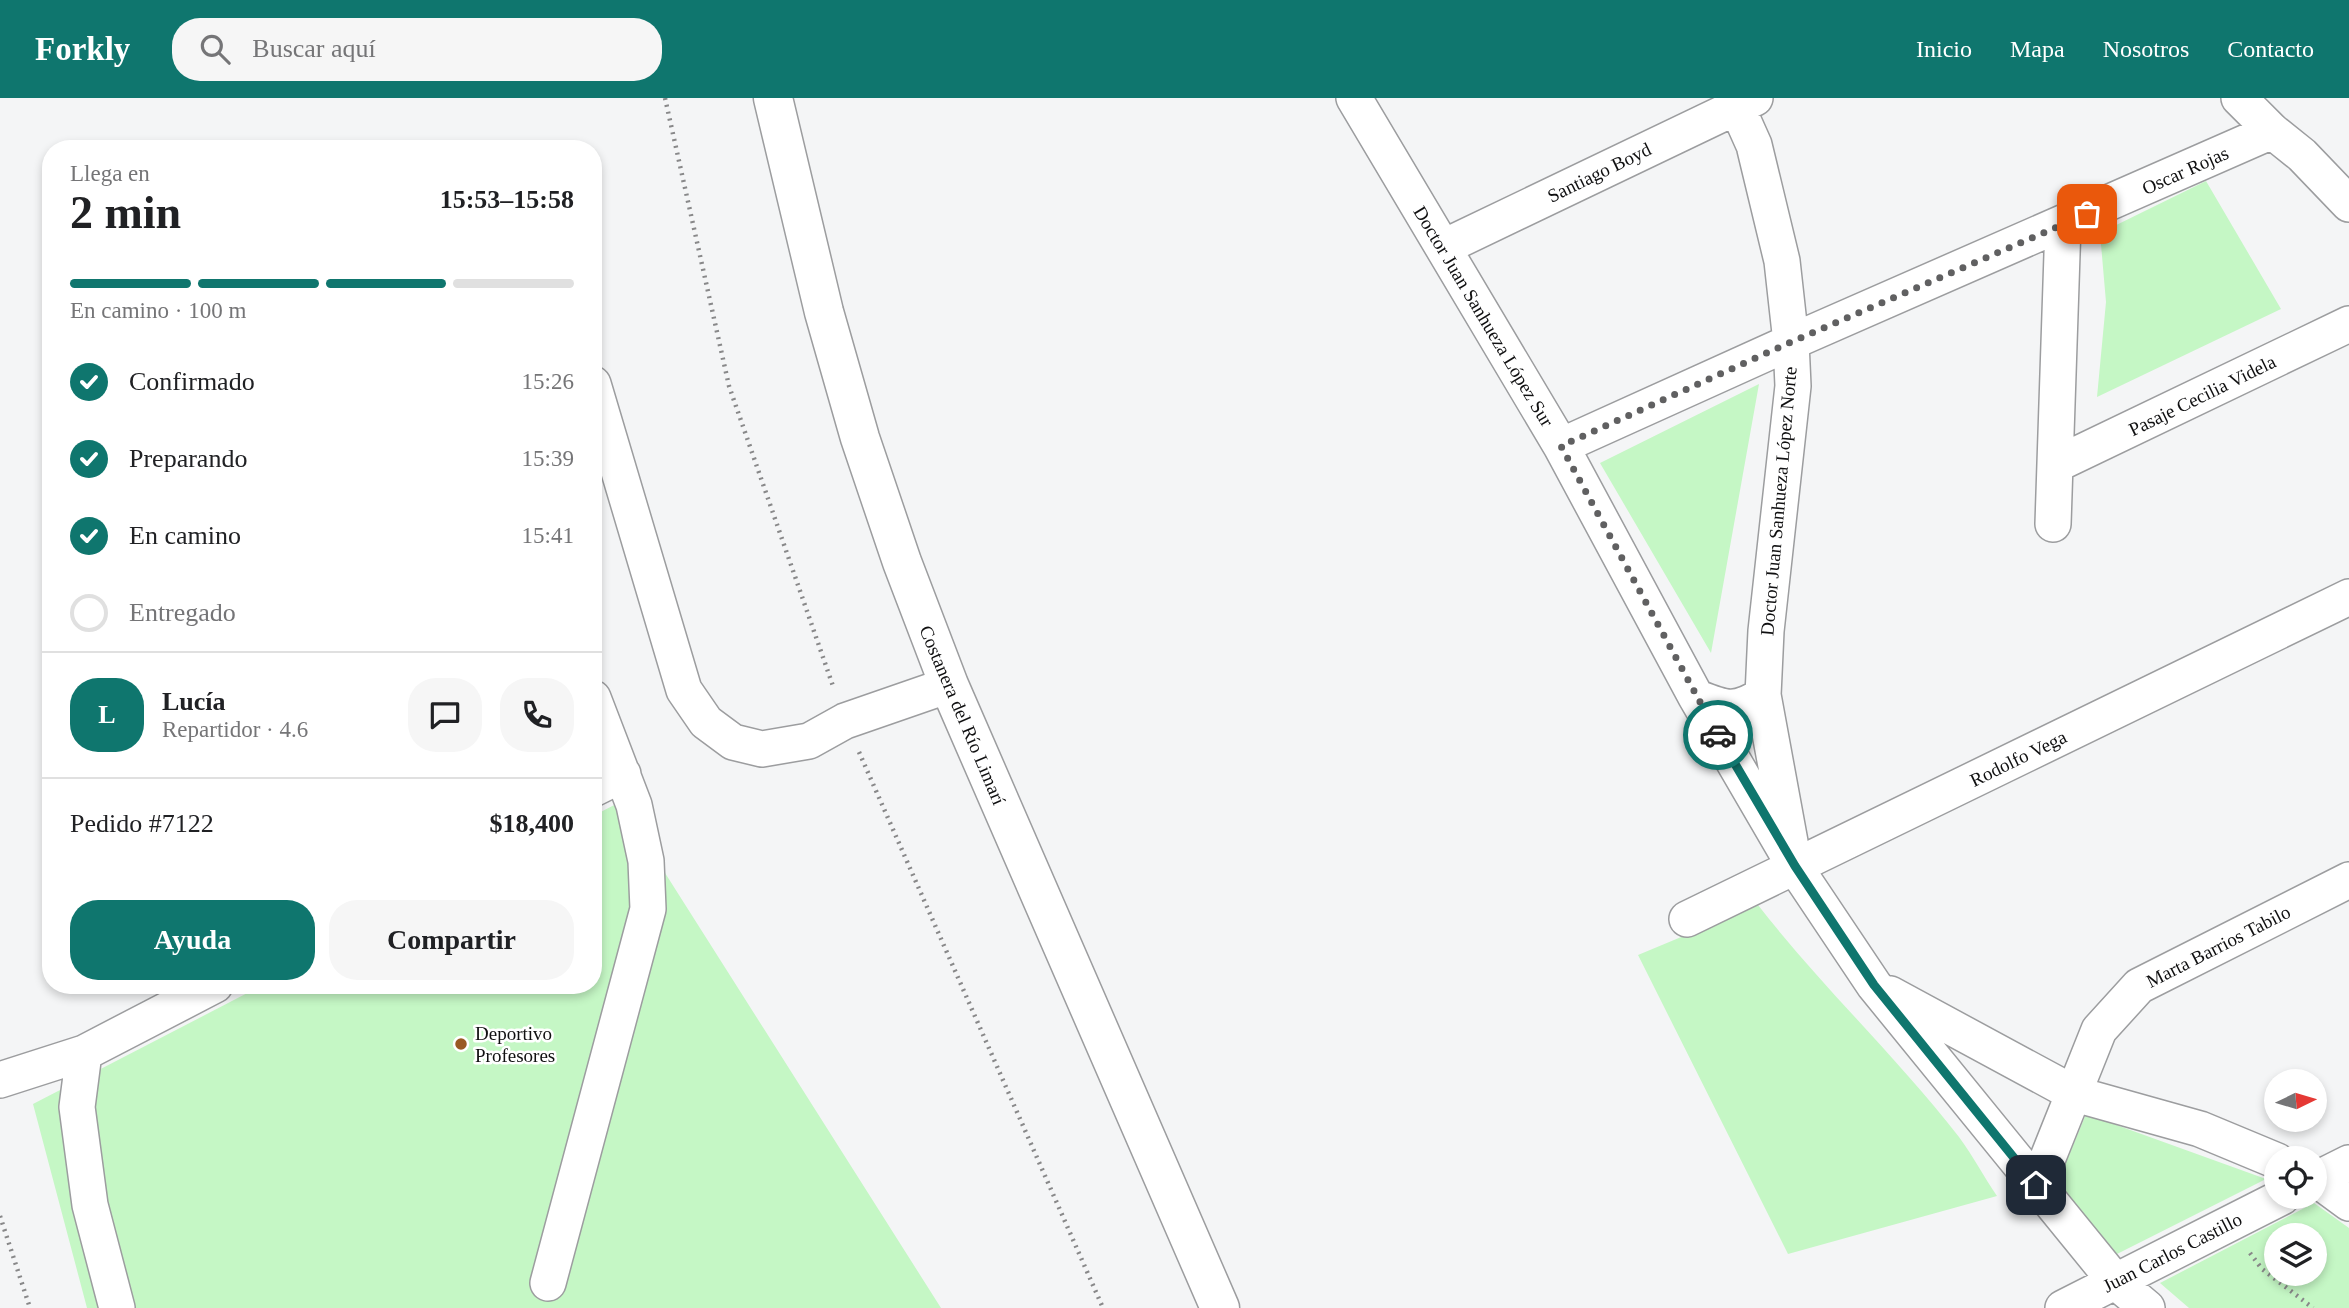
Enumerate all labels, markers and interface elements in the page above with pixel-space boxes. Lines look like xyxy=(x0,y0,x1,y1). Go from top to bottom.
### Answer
search box xyxy=(172,18,662,81)
icon: search xyxy=(196,30,234,68)
text: Forkly xyxy=(35,31,130,67)
text: Buscar aquí xyxy=(252,34,376,63)
text: Inicio xyxy=(1916,36,1972,62)
text: Mapa xyxy=(2010,36,2065,62)
text: Nosotros xyxy=(2103,36,2189,62)
text: Contacto xyxy=(2227,36,2314,62)
street label: Santiago Boyd xyxy=(1544,138,1655,207)
street label: Oscar Rojas xyxy=(2139,142,2232,199)
text: Llega en xyxy=(70,161,150,186)
pin xyxy=(2057,184,2117,244)
text: 15:53–15:58 xyxy=(440,185,574,214)
text: 2 min xyxy=(70,187,181,238)
icon: bag xyxy=(2068,195,2106,233)
street label: Doctor Juan Sanhueza López Sur xyxy=(1409,202,1558,431)
text: En camino · 100 m xyxy=(70,298,246,323)
street label: Pasaje Cecilia Videla xyxy=(2125,350,2280,440)
icon: check xyxy=(70,363,108,401)
street label: Doctor Juan Sanhueza López Norte xyxy=(1756,366,1801,637)
text: Confirmado xyxy=(129,367,255,396)
text: 15:26 xyxy=(522,369,574,394)
icon: check xyxy=(70,440,108,478)
text: Preparando xyxy=(129,444,247,473)
text: 15:39 xyxy=(522,446,574,471)
icon: check xyxy=(70,517,108,555)
text: En camino xyxy=(129,521,241,550)
text: 15:41 xyxy=(522,523,574,548)
text: Entregado xyxy=(129,598,236,627)
street label: Costanera del Río Limarí xyxy=(915,622,1010,809)
button: chat xyxy=(408,678,482,752)
button: phone xyxy=(500,678,574,752)
text: Lucía xyxy=(162,687,226,716)
text: L xyxy=(98,700,116,729)
courier xyxy=(1683,700,1753,770)
icon: car xyxy=(1699,716,1737,754)
text: Repartidor · 4.6 xyxy=(162,717,308,742)
street label: Rodolfo Vega xyxy=(1967,726,2070,791)
text: Pedido #7122 xyxy=(70,809,214,838)
text: $18,400 xyxy=(490,809,574,838)
button: Ayuda xyxy=(70,900,315,980)
button: Compartir xyxy=(329,900,574,980)
street label: Marta Barrios Tabilo xyxy=(2143,901,2294,992)
place label: Deportivo Profesores xyxy=(475,1023,555,1066)
marker: Deportivo Profesores xyxy=(453,1036,469,1052)
north arrow xyxy=(2264,1069,2328,1132)
map controls xyxy=(2264,1069,2327,1286)
button: locate xyxy=(2264,1146,2327,1209)
pin xyxy=(2006,1155,2066,1215)
icon: home xyxy=(2017,1166,2055,1204)
street label: Juan Carlos Castillo xyxy=(2099,1208,2245,1297)
button: layers xyxy=(2264,1223,2327,1286)

